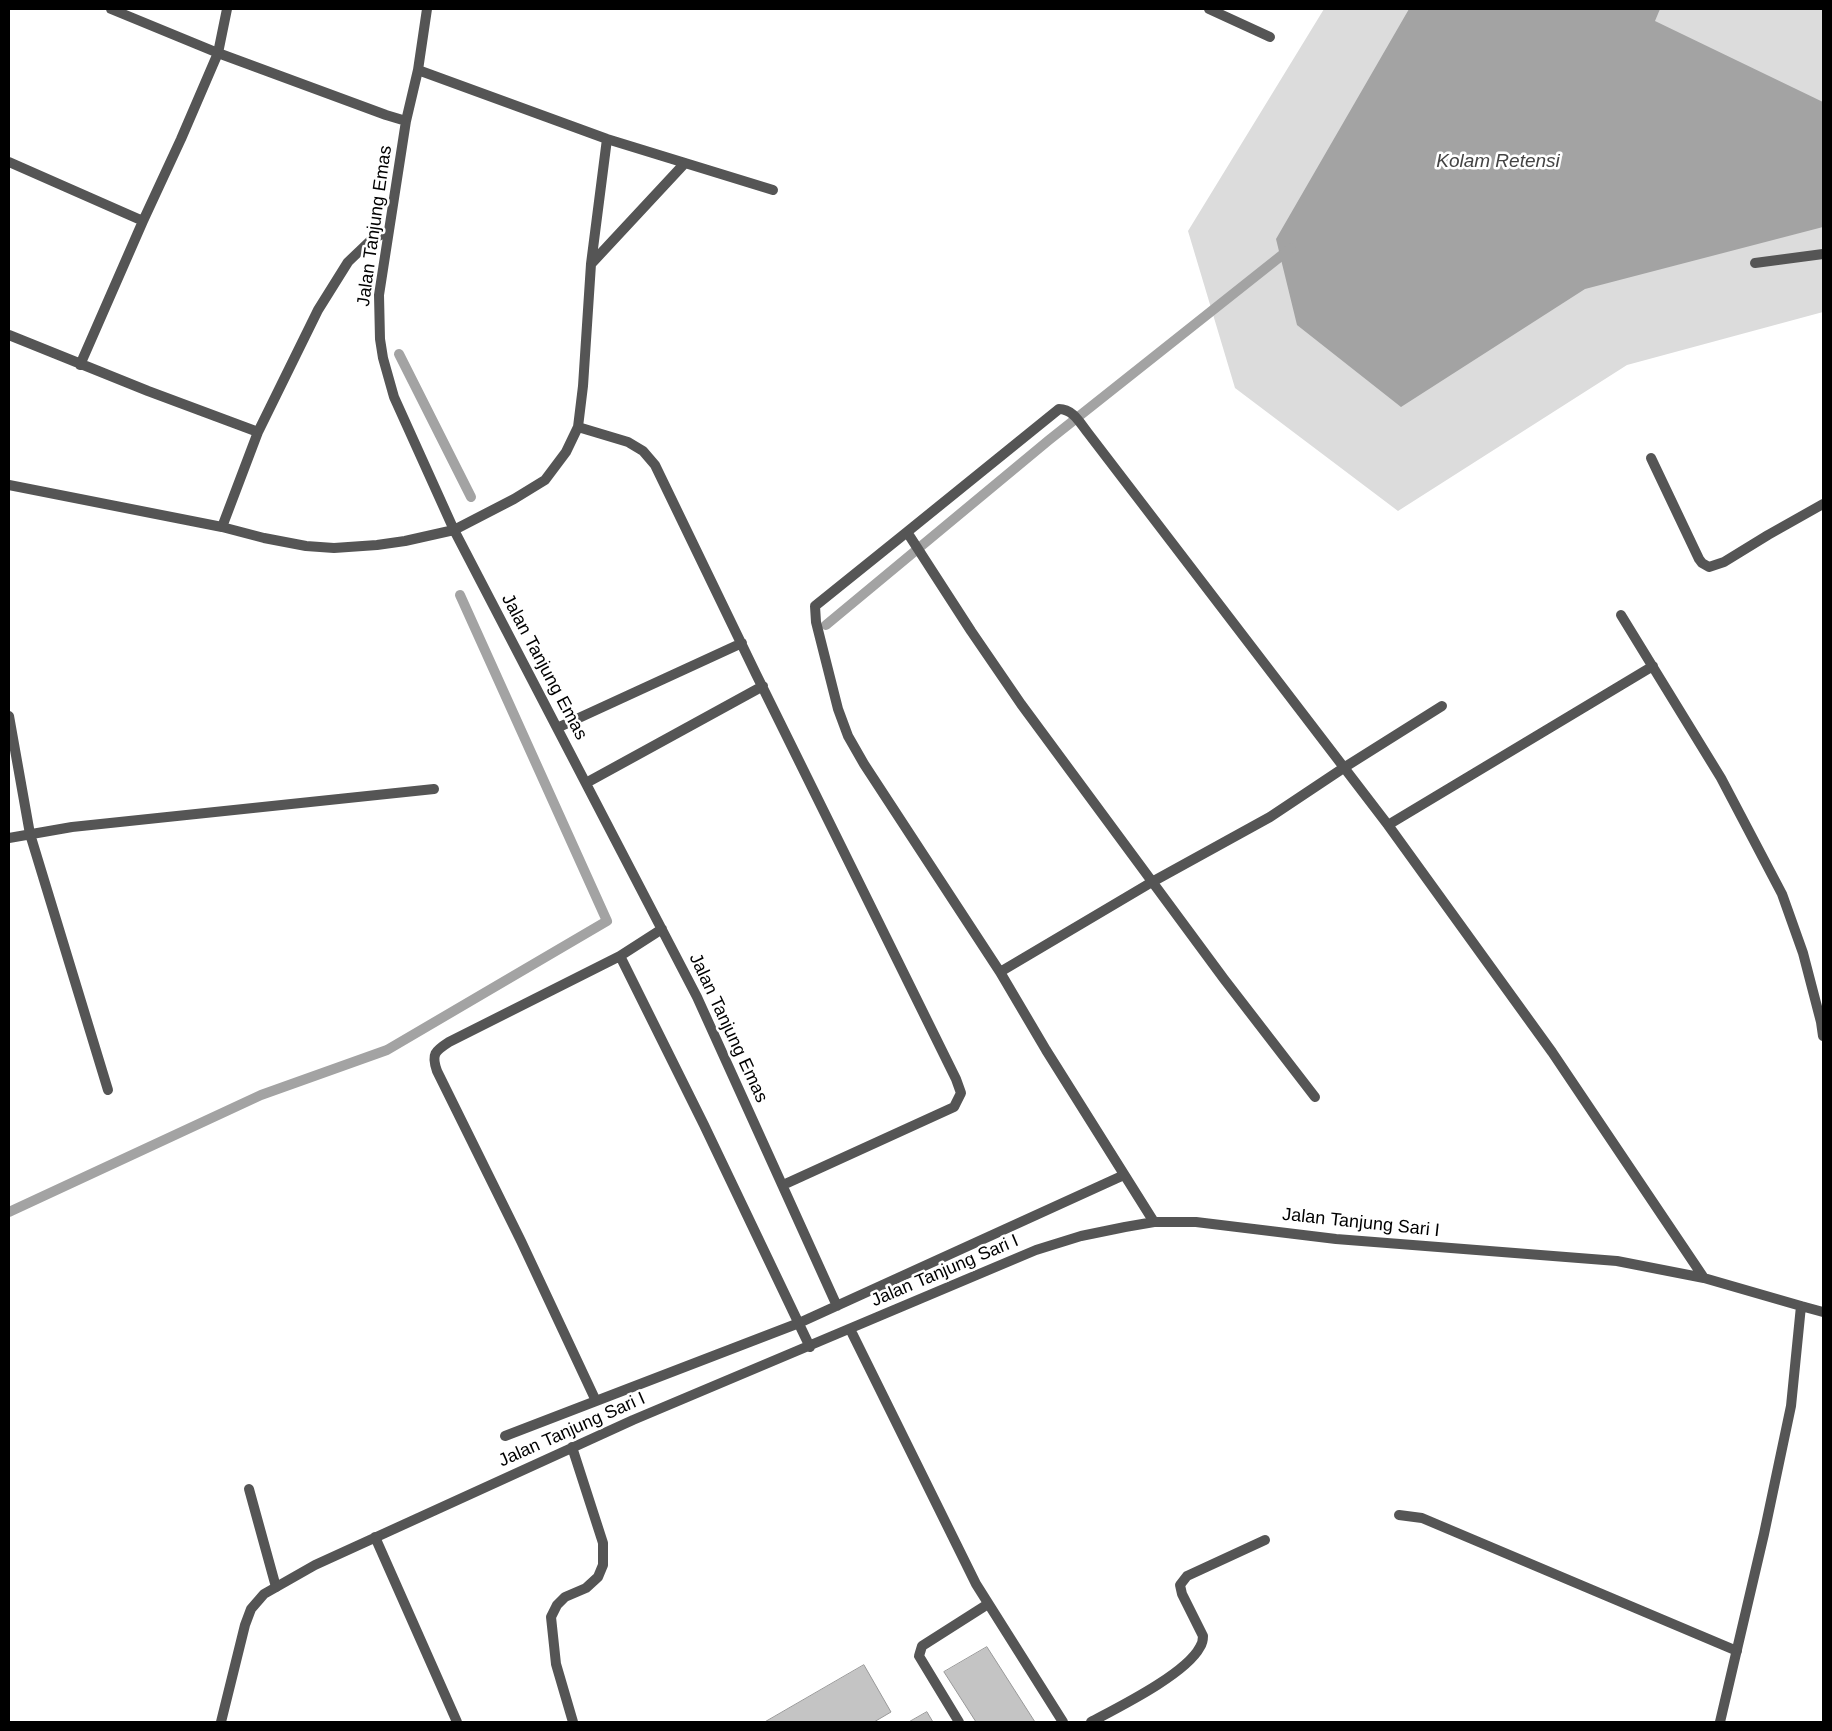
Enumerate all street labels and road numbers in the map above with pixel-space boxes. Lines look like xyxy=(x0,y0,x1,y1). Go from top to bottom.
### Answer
street label: Jalan Tanjung Emas xyxy=(353,144,397,308)
street label: Jalan Tanjung Emas xyxy=(496,590,592,744)
street label: Jalan Tanjung Emas xyxy=(684,950,772,1106)
street label: Jalan Tanjung Sari I xyxy=(1281,1204,1441,1242)
street label: Jalan Tanjung Sari I xyxy=(868,1230,1022,1312)
street label: Jalan Tanjung Sari I xyxy=(495,1388,649,1472)

